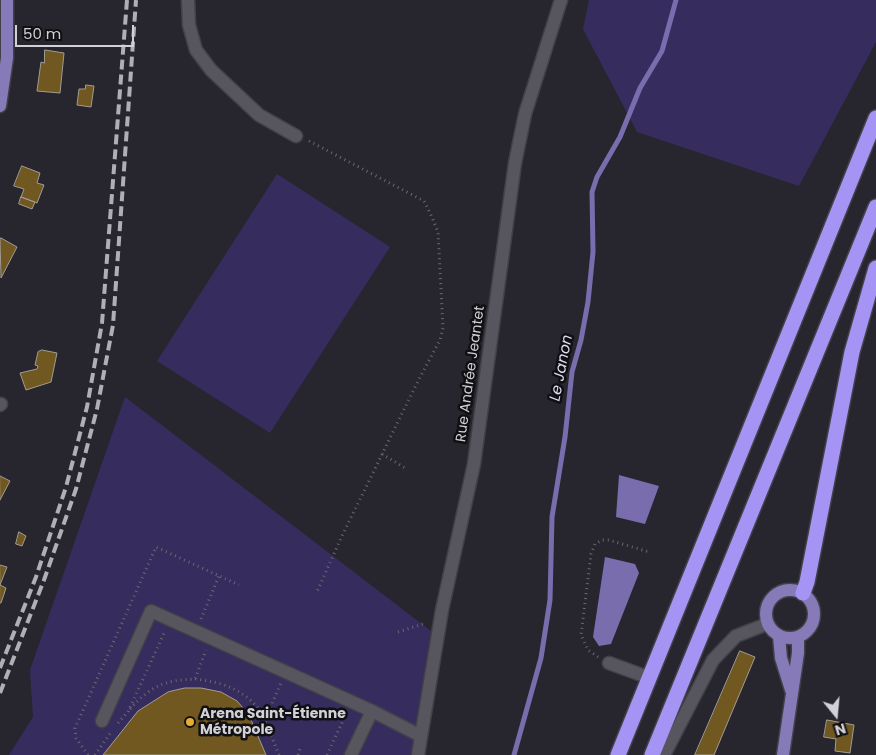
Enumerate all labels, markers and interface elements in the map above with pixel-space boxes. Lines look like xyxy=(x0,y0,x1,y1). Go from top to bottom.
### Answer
scale bar xyxy=(18,15,136,47)
text: 50 m xyxy=(23,23,61,44)
street label: Rue Andrée Jeantet xyxy=(453,305,489,443)
water label: Le Janon xyxy=(547,333,577,403)
north arrow xyxy=(811,690,861,740)
place label: Arena Saint-Étienne Métropole xyxy=(200,706,346,739)
marker: Arena Saint-Étienne Métropole xyxy=(184,716,196,728)
text: N xyxy=(832,718,848,740)

